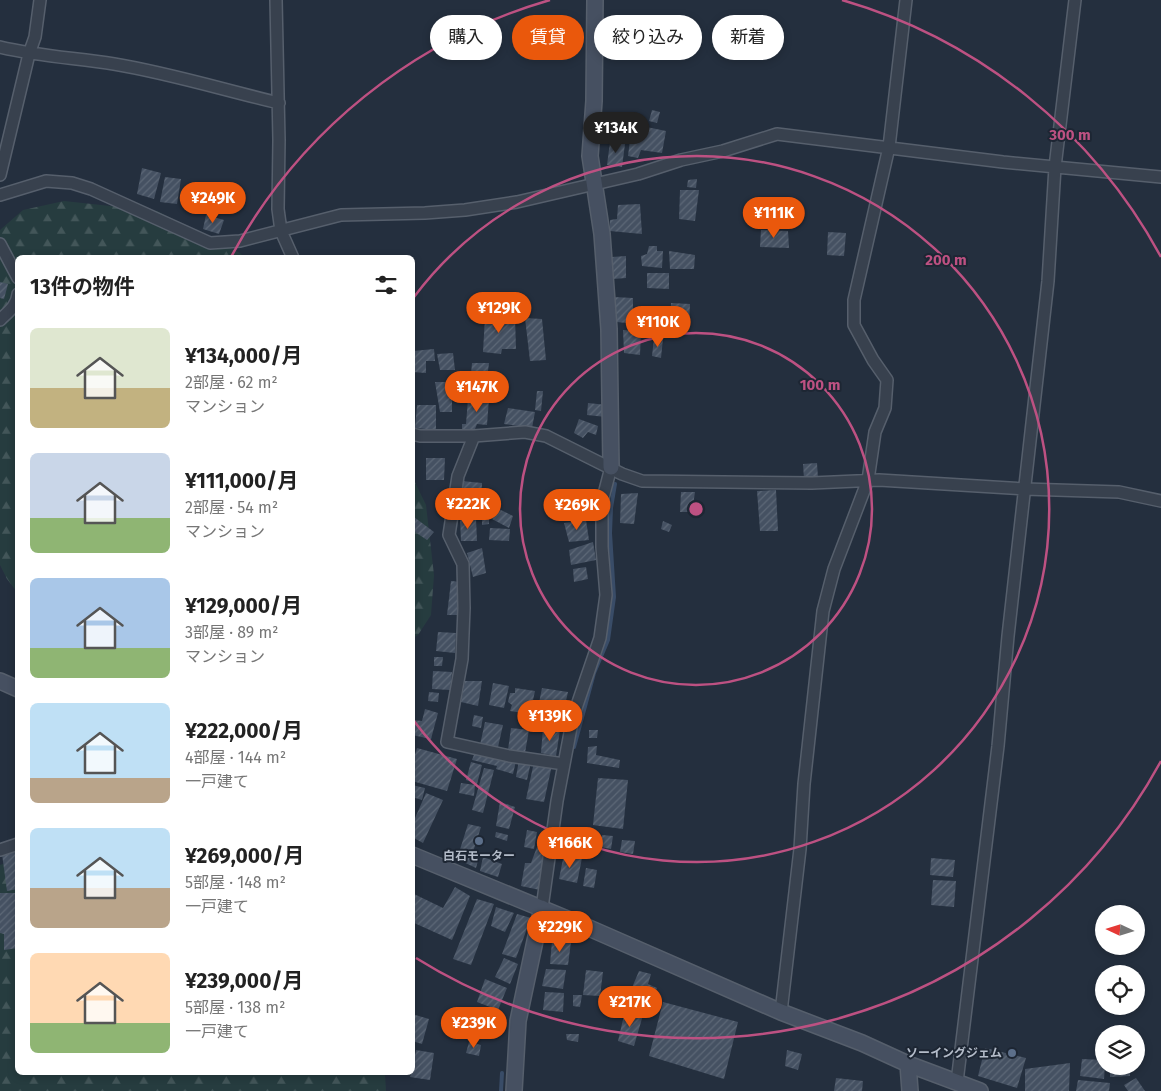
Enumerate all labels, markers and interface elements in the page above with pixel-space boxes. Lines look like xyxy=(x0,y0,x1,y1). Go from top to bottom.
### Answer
chip: 購入 xyxy=(430,15,502,60)
chip: 賃貸 xyxy=(512,15,584,60)
chip: 絞り込み xyxy=(594,15,702,60)
chip: 新着 xyxy=(712,15,784,60)
pin: ¥134K xyxy=(581,112,651,154)
text: ¥134K xyxy=(594,118,638,137)
text: 300 m xyxy=(1048,126,1091,144)
pin: ¥249K xyxy=(178,182,248,224)
text: ¥249K xyxy=(191,188,235,207)
pin: ¥111K xyxy=(739,196,809,239)
text: ¥111K xyxy=(754,203,794,222)
text: 200 m xyxy=(925,251,967,269)
icon: filters xyxy=(372,271,400,299)
text: 13件の物件 xyxy=(30,274,135,300)
pin: ¥129K xyxy=(464,292,534,334)
text: ¥129K xyxy=(477,298,521,317)
pin: ¥110K xyxy=(623,306,693,348)
text: ¥110K xyxy=(637,312,679,331)
text: ¥134,000/月 xyxy=(185,343,302,369)
icon: home xyxy=(70,348,130,408)
pin: ¥147K xyxy=(442,370,512,413)
text: 2部屋 · 62 m² xyxy=(185,373,278,392)
text: 100 m xyxy=(800,376,840,394)
text: ¥147K xyxy=(456,377,498,396)
text: マンション xyxy=(185,397,265,416)
text: ¥111,000/月 xyxy=(185,468,298,494)
icon: home xyxy=(70,473,130,533)
pin: ¥222K xyxy=(433,488,503,530)
pin: ¥269K xyxy=(542,488,612,531)
text: ¥222K xyxy=(446,494,490,513)
text: ¥269K xyxy=(555,495,600,514)
text: 2部屋 · 54 m² xyxy=(185,498,278,517)
centre of rings xyxy=(687,500,705,518)
text: マンション xyxy=(185,522,265,541)
text: ¥129,000/月 xyxy=(185,593,302,619)
icon: home xyxy=(70,598,130,658)
text: 3部屋 · 89 m² xyxy=(185,623,279,642)
text: マンション xyxy=(185,647,265,666)
pin: ¥139K xyxy=(515,700,585,742)
text: ¥139K xyxy=(528,706,572,725)
text: ¥222,000/月 xyxy=(185,718,303,744)
icon: home xyxy=(70,723,130,783)
text: 4部屋 · 144 m² xyxy=(185,748,286,767)
text: 一戸建て xyxy=(185,772,249,791)
pin: ¥166K xyxy=(535,826,605,869)
text: ¥166K xyxy=(548,833,592,852)
marker: 白石モーター xyxy=(473,835,485,847)
text: ¥269,000/月 xyxy=(185,843,304,869)
icon: home xyxy=(70,848,130,908)
place label: 白石モーター xyxy=(443,849,515,863)
text: 5部屋 · 148 m² xyxy=(185,873,286,892)
text: 一戸建て xyxy=(185,897,249,916)
north arrow xyxy=(1095,905,1145,955)
map controls xyxy=(1095,905,1145,1075)
pin: ¥229K xyxy=(525,910,595,953)
text: ¥229K xyxy=(538,917,582,936)
button: locate xyxy=(1095,965,1145,1015)
text: ¥239,000/月 xyxy=(185,968,303,994)
icon: home xyxy=(70,973,130,1033)
pin: ¥217K xyxy=(595,986,665,1028)
text: ¥217K xyxy=(609,992,651,1011)
text: 5部屋 · 138 m² xyxy=(185,998,285,1017)
pin: ¥239K xyxy=(439,1006,509,1049)
text: ¥239K xyxy=(452,1013,496,1032)
text: 一戸建て xyxy=(185,1022,249,1041)
button: layers xyxy=(1095,1025,1145,1075)
place label: ソーイングジェム xyxy=(906,1046,1002,1060)
marker: ソーイングジェム xyxy=(1006,1047,1018,1059)

